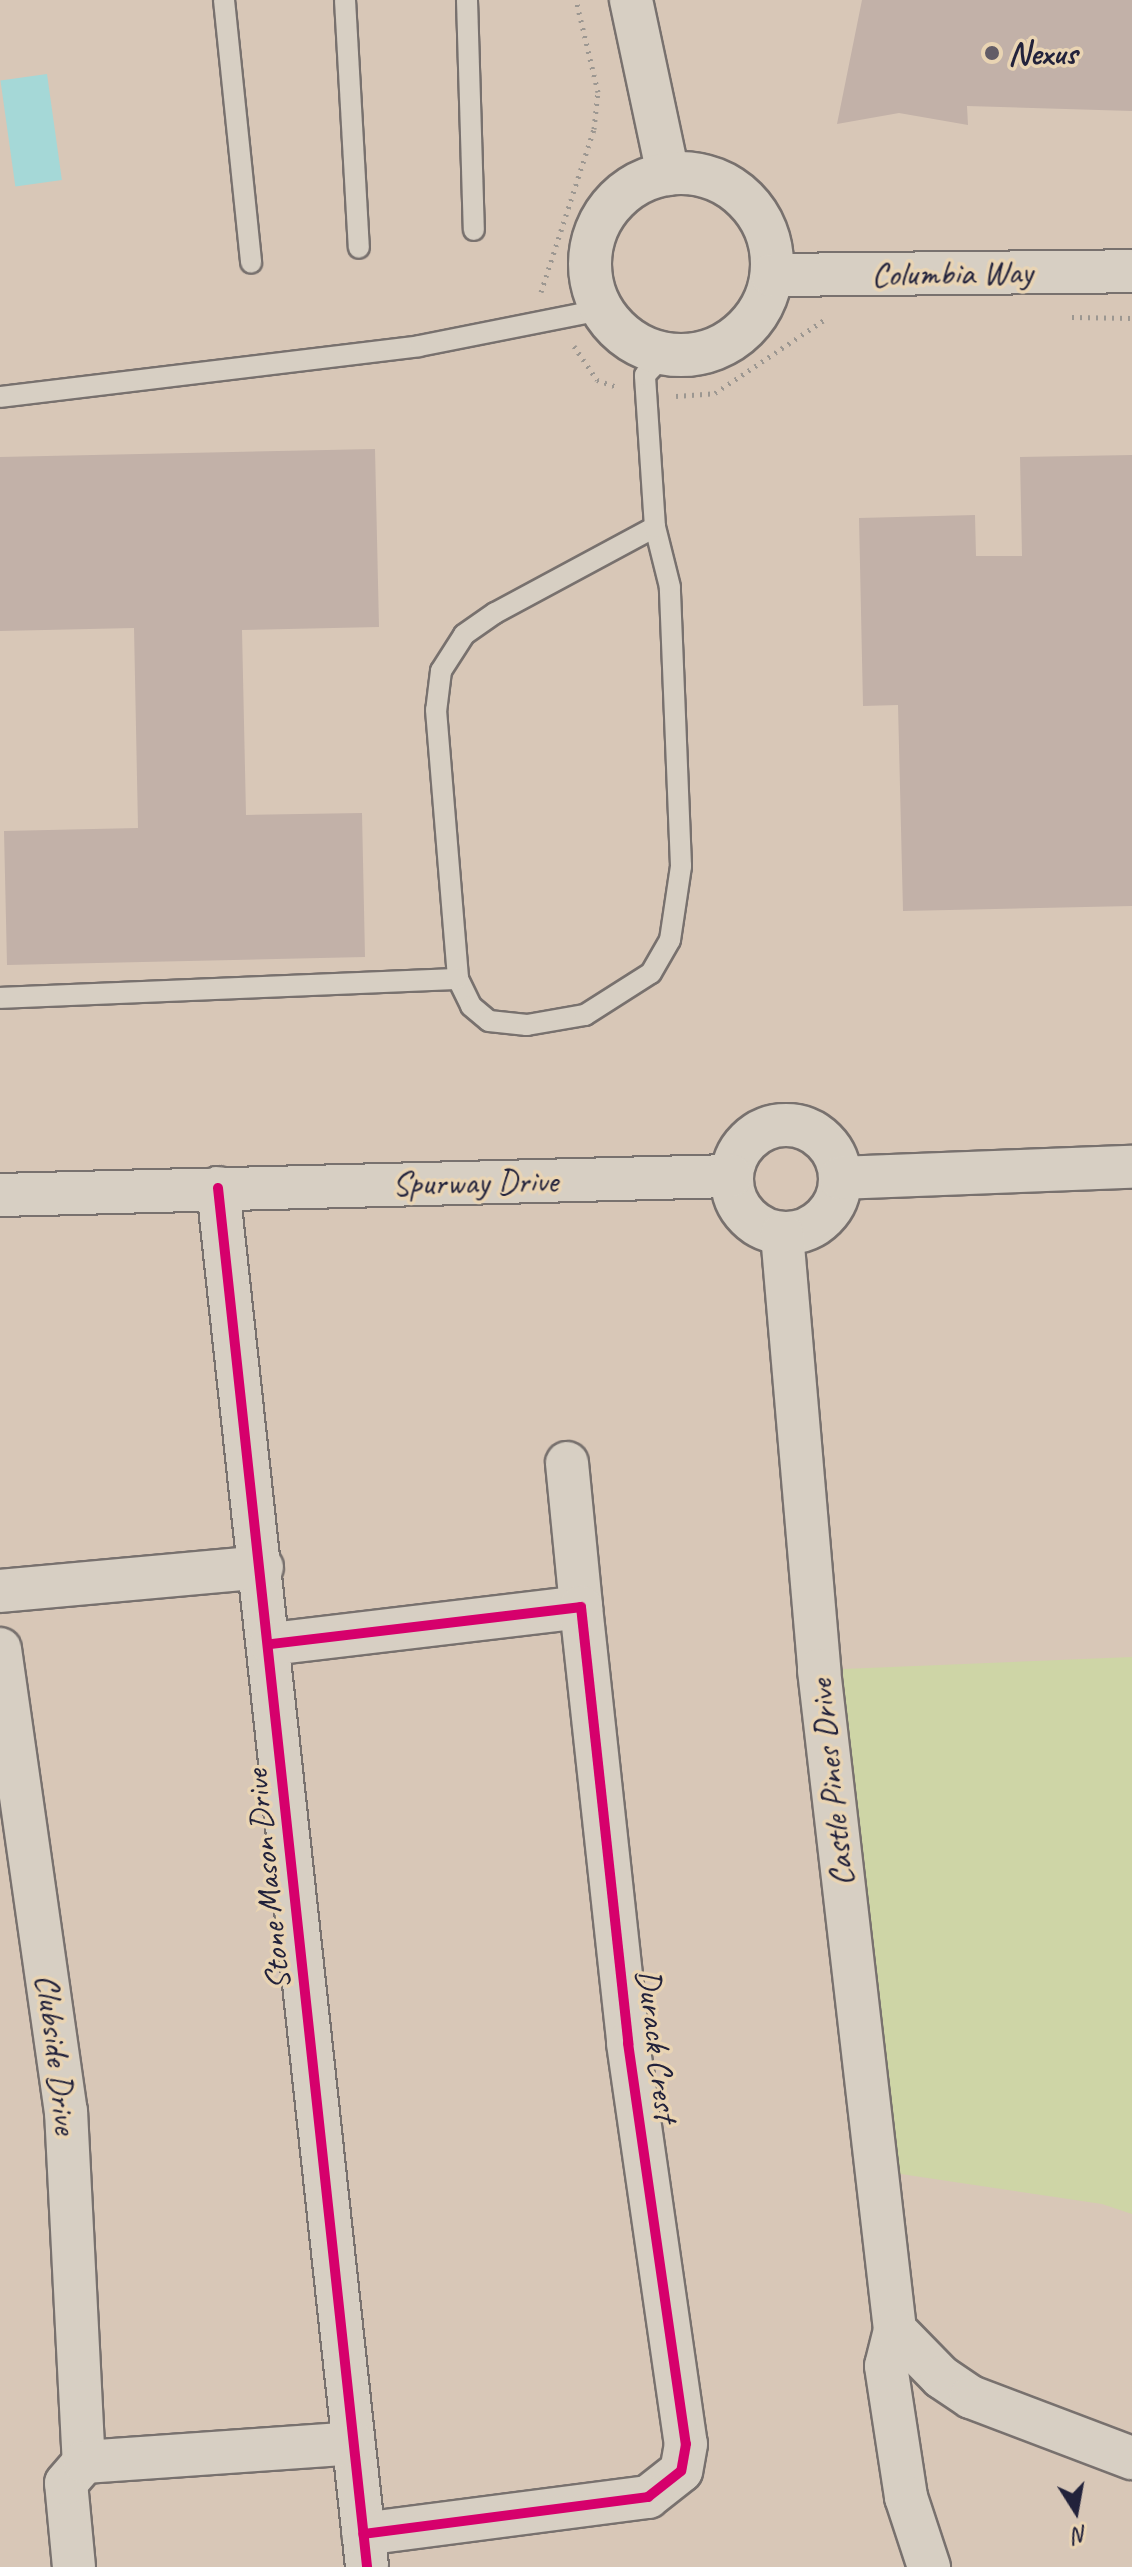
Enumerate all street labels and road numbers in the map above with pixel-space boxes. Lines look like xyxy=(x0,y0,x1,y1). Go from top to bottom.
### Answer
street label: Columbia Way xyxy=(871,251,1033,295)
street label: Spurway Drive xyxy=(392,1160,558,1204)
street label: Castle Pines Drive xyxy=(800,1677,862,1889)
street label: Stone Mason Drive xyxy=(235,1767,299,1993)
street label: Durack Crest xyxy=(628,1967,688,2123)
street label: Clubside Drive xyxy=(27,1972,87,2136)

